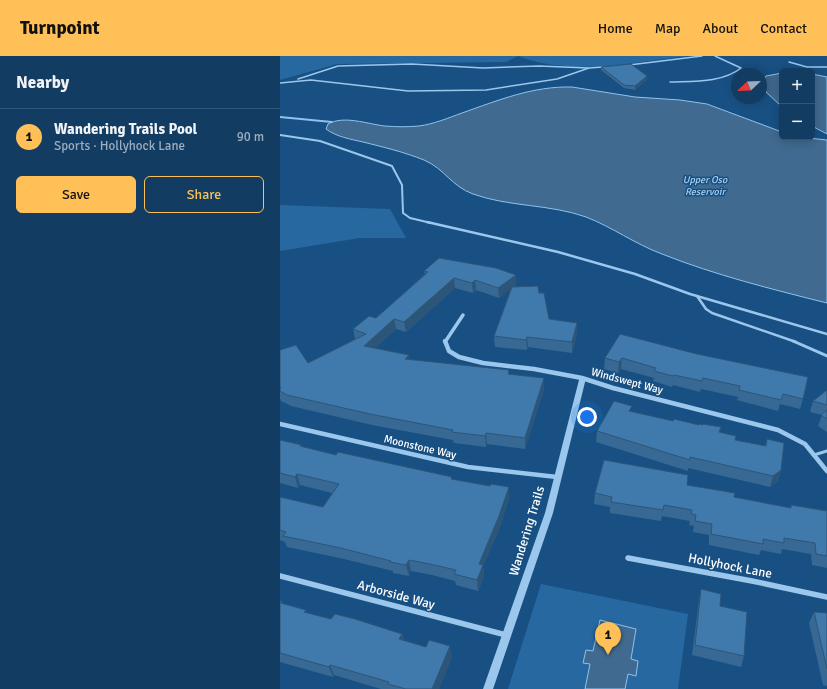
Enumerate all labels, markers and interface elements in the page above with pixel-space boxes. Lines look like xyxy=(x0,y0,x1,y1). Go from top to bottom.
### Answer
text: Turnpoint xyxy=(20,16,100,40)
text: Home xyxy=(598,20,633,37)
text: Map xyxy=(655,20,680,37)
text: About xyxy=(702,20,738,37)
text: Contact xyxy=(760,20,807,37)
north arrow xyxy=(731,68,767,104)
map controls xyxy=(779,68,815,140)
button: + xyxy=(779,68,815,104)
text: Nearby xyxy=(16,72,69,93)
button: − xyxy=(779,104,815,140)
text: Wandering Trails Pool xyxy=(54,120,197,138)
text: 1 xyxy=(25,129,33,145)
text: 90 m xyxy=(237,129,264,145)
text: Sports · Hollyhock Lane xyxy=(54,138,185,154)
water label: Upper Oso Reservoir xyxy=(683,174,728,198)
button: Save xyxy=(16,176,136,213)
button: Share xyxy=(144,176,264,213)
street label: Windswept Way xyxy=(590,365,665,397)
your location xyxy=(577,407,597,427)
street label: Moonstone Way xyxy=(382,432,458,462)
street label: Wandering Trails xyxy=(506,484,548,578)
street label: Hollyhock Lane xyxy=(687,550,773,582)
street label: Arborside Way xyxy=(355,577,437,613)
pin: 1 xyxy=(595,622,621,655)

